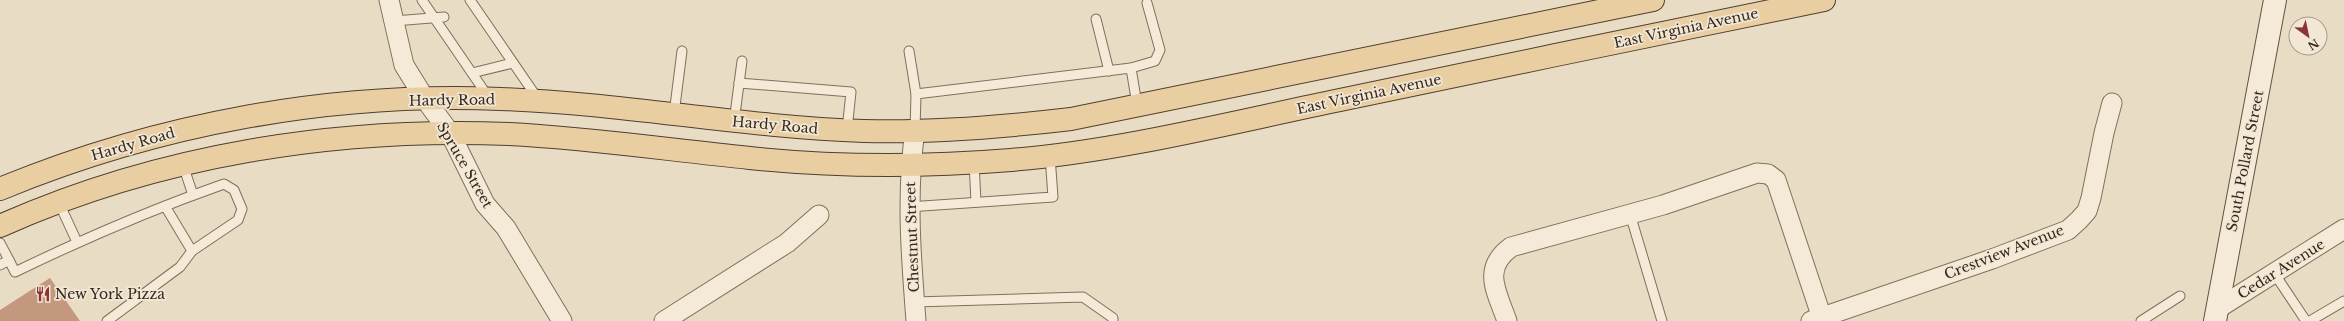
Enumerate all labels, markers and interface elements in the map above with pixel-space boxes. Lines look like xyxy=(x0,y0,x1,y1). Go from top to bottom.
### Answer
street label: East Virginia Avenue xyxy=(1612,4,1760,52)
north arrow xyxy=(2288,16,2328,56)
text: N xyxy=(2305,36,2322,53)
street label: East Virginia Avenue xyxy=(1295,70,1443,118)
street label: South Pollard Street xyxy=(2222,88,2268,233)
street label: Hardy Road xyxy=(409,90,496,110)
street label: Hardy Road xyxy=(731,112,819,138)
street label: Spruce Street xyxy=(433,119,497,212)
street label: Hardy Road xyxy=(89,123,178,165)
street label: Chestnut Street xyxy=(901,181,923,293)
street label: Crestview Avenue xyxy=(1942,221,2066,283)
street label: Cedar Avenue xyxy=(2234,235,2328,303)
restaurant icon: New York Pizza xyxy=(34,285,52,303)
place label: New York Pizza xyxy=(55,285,165,303)

